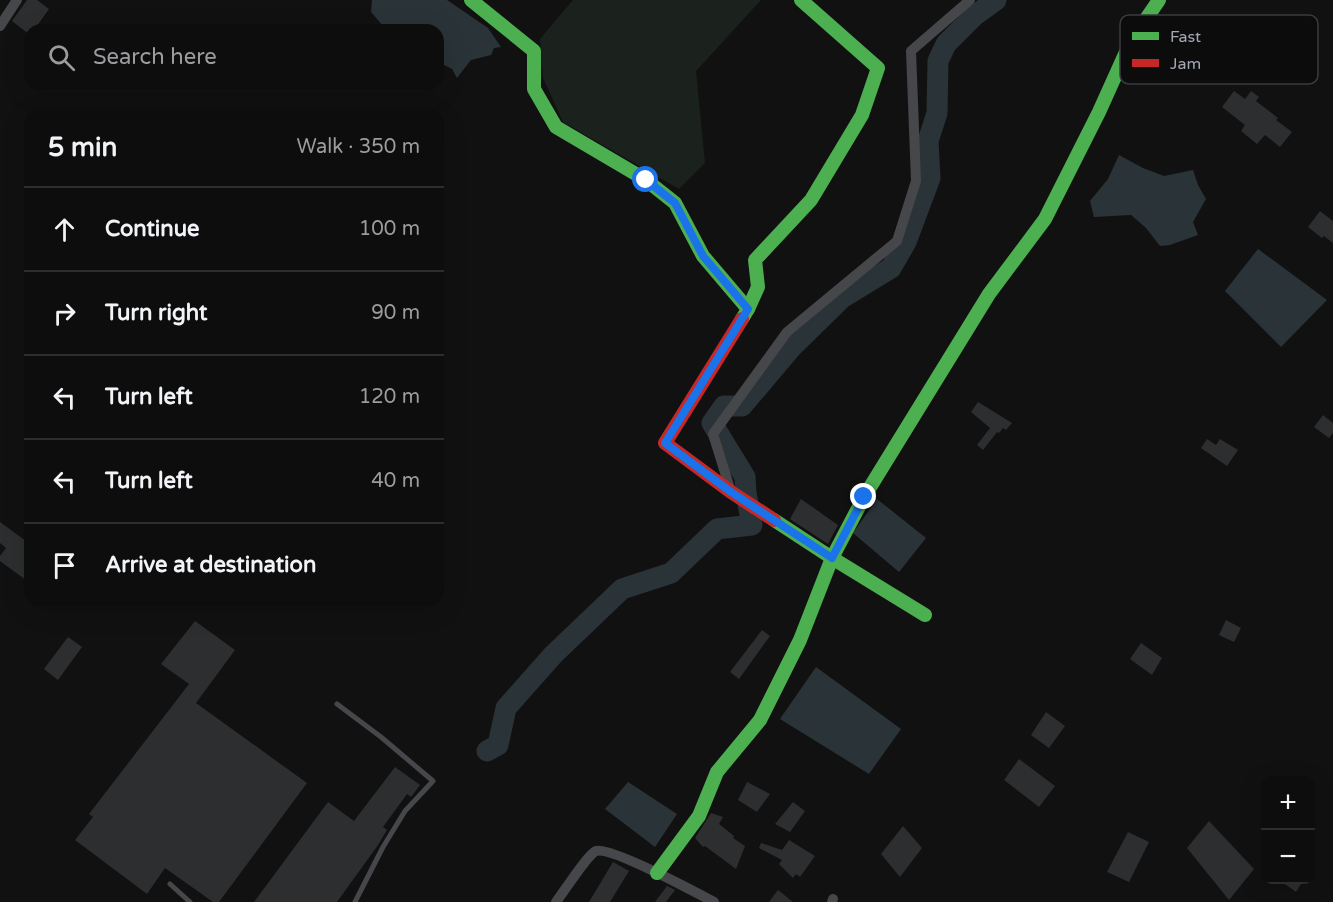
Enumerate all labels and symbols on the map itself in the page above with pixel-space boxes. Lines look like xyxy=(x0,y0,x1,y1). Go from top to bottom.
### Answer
legend xyxy=(1120,15,1318,84)
text: Fast xyxy=(1170,27,1201,47)
text: Jam xyxy=(1170,54,1201,74)
route start xyxy=(632,166,658,192)
route end xyxy=(850,483,876,509)

